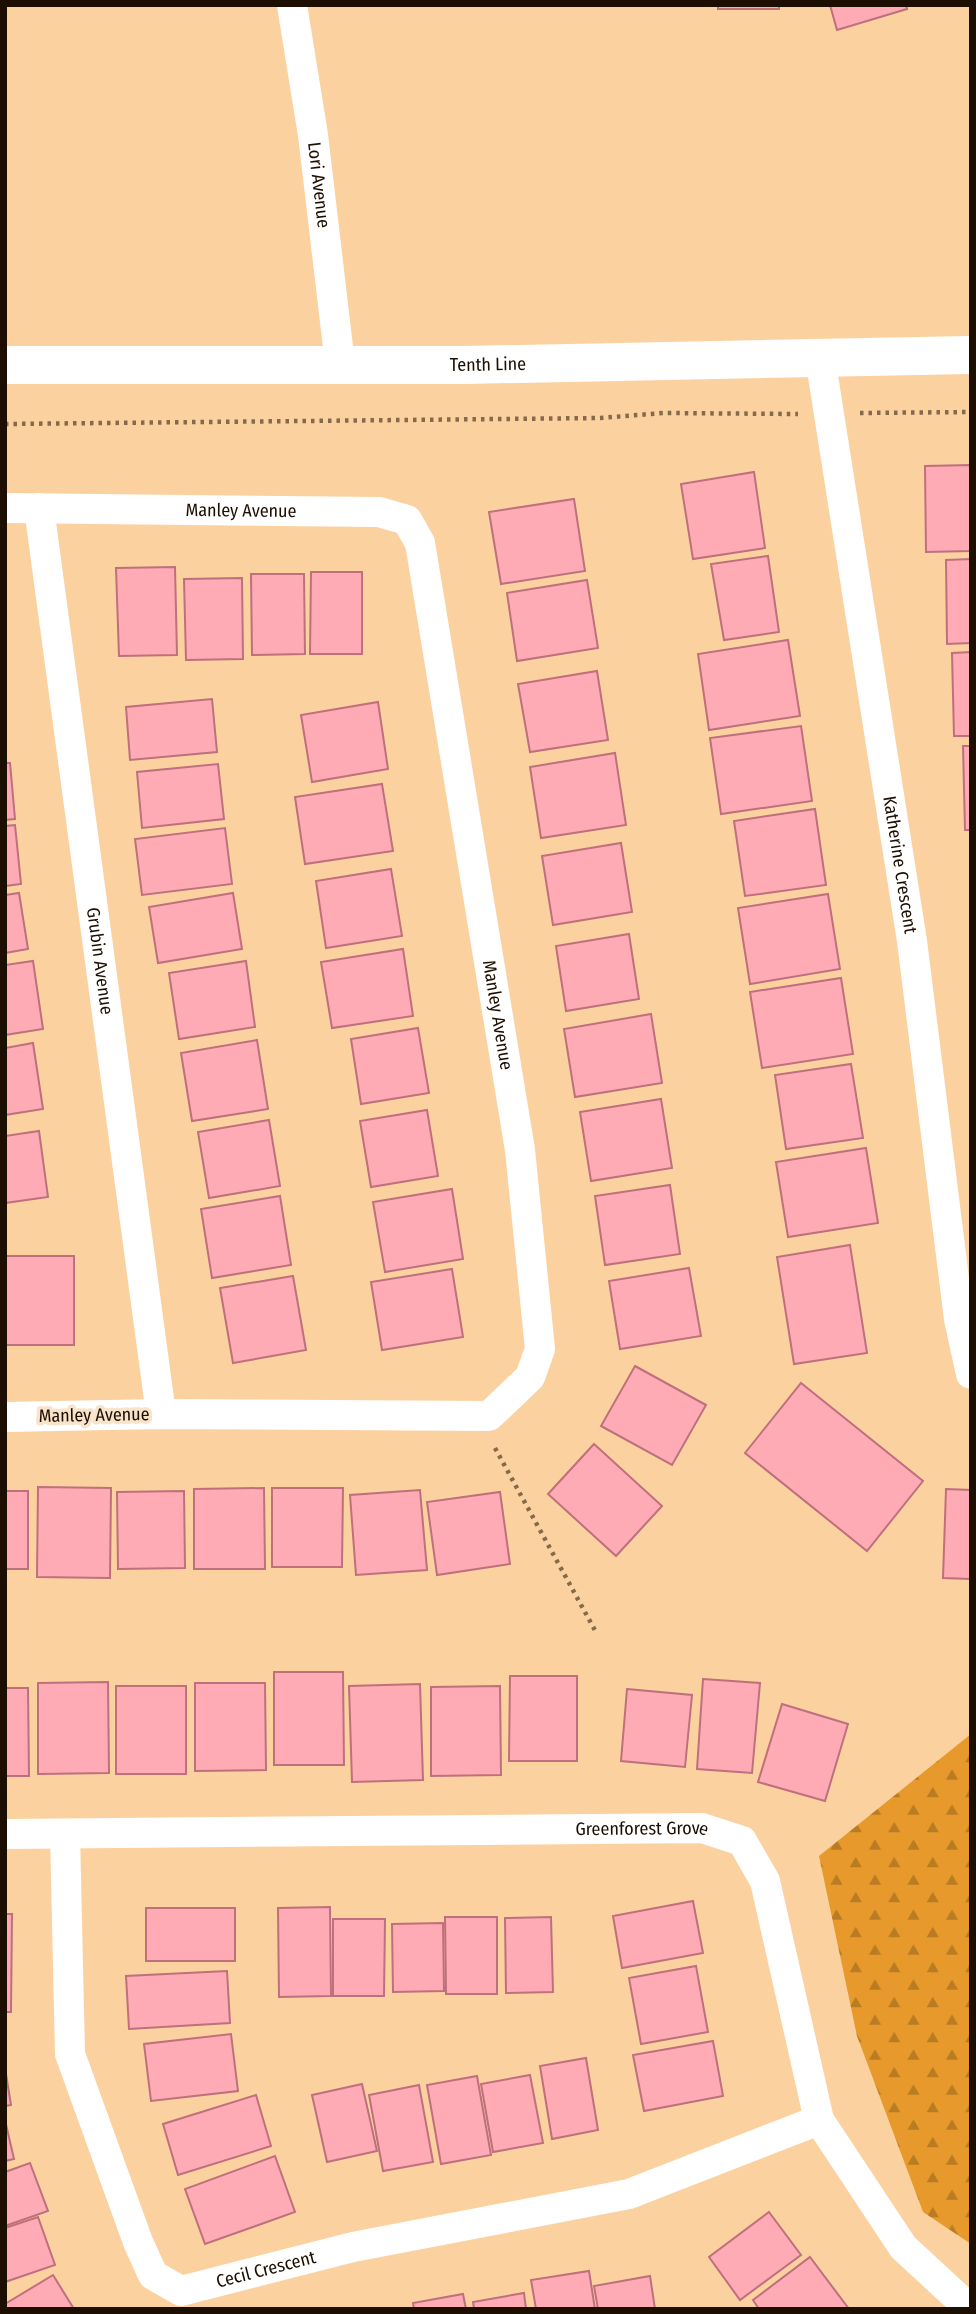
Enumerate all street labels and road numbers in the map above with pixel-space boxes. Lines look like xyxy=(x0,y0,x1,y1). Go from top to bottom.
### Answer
street label: Lori Avenue xyxy=(303,141,335,229)
street label: Tenth Line xyxy=(450,353,526,376)
street label: Manley Avenue xyxy=(185,499,297,522)
street label: Katherine Crescent xyxy=(878,794,922,935)
street label: Grubin Avenue xyxy=(82,906,118,1016)
street label: Manley Avenue xyxy=(478,958,518,1072)
street label: Manley Avenue xyxy=(38,1403,150,1427)
street label: Greenforest Grove xyxy=(575,1817,712,1841)
street label: Cecil Crescent xyxy=(214,2246,318,2293)

